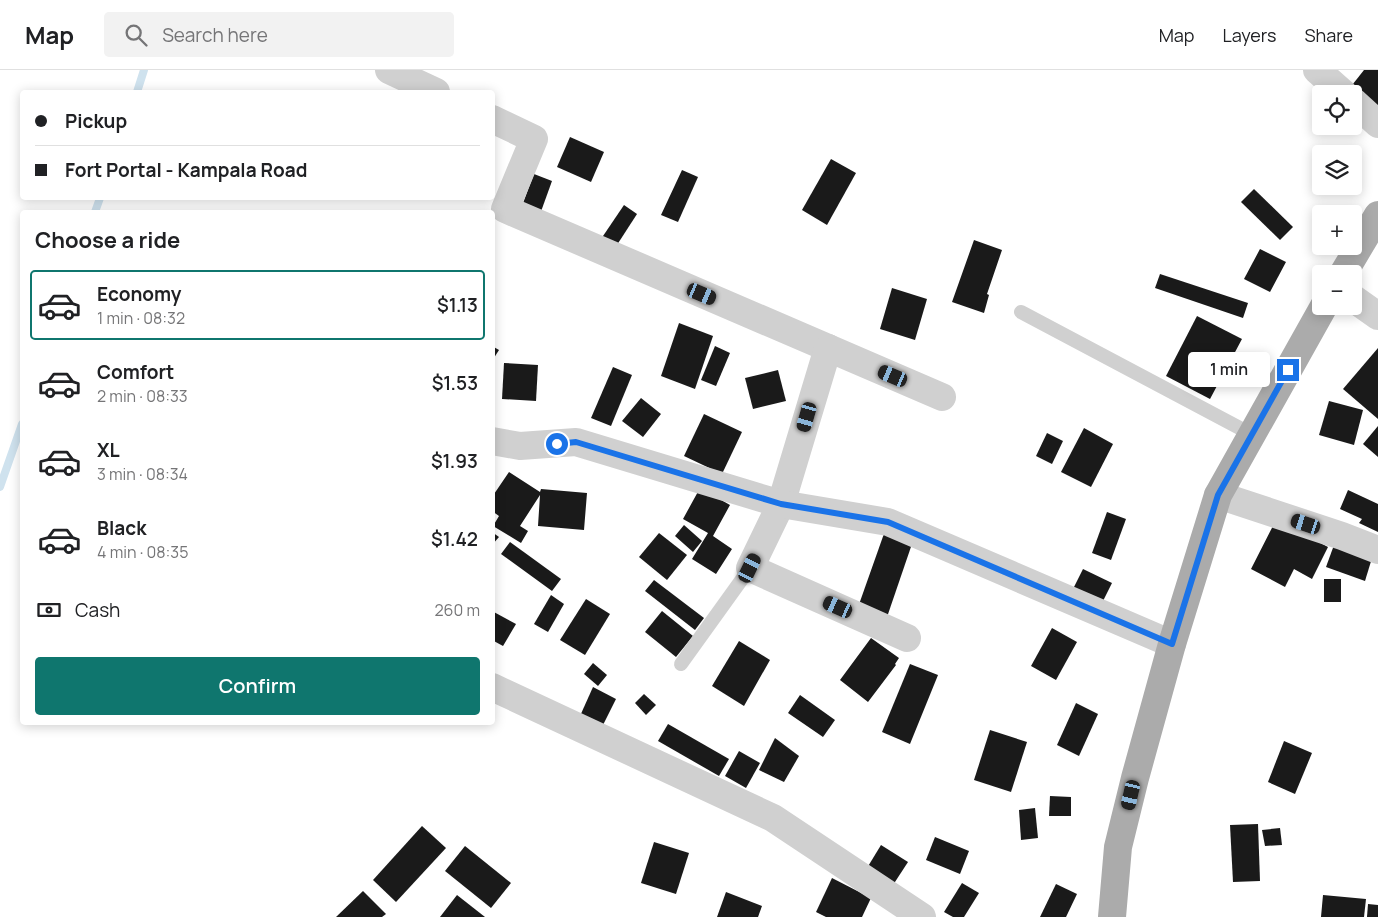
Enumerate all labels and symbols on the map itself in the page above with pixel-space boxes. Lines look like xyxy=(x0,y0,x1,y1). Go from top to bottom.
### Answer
car xyxy=(685,281,718,307)
callout: 1 min xyxy=(1188,352,1270,388)
route end xyxy=(1277,359,1299,381)
car xyxy=(876,363,909,389)
car xyxy=(795,401,818,433)
route start xyxy=(546,433,568,455)
car xyxy=(1289,512,1322,536)
car xyxy=(736,551,763,585)
car xyxy=(821,594,854,620)
car xyxy=(1120,779,1141,811)

